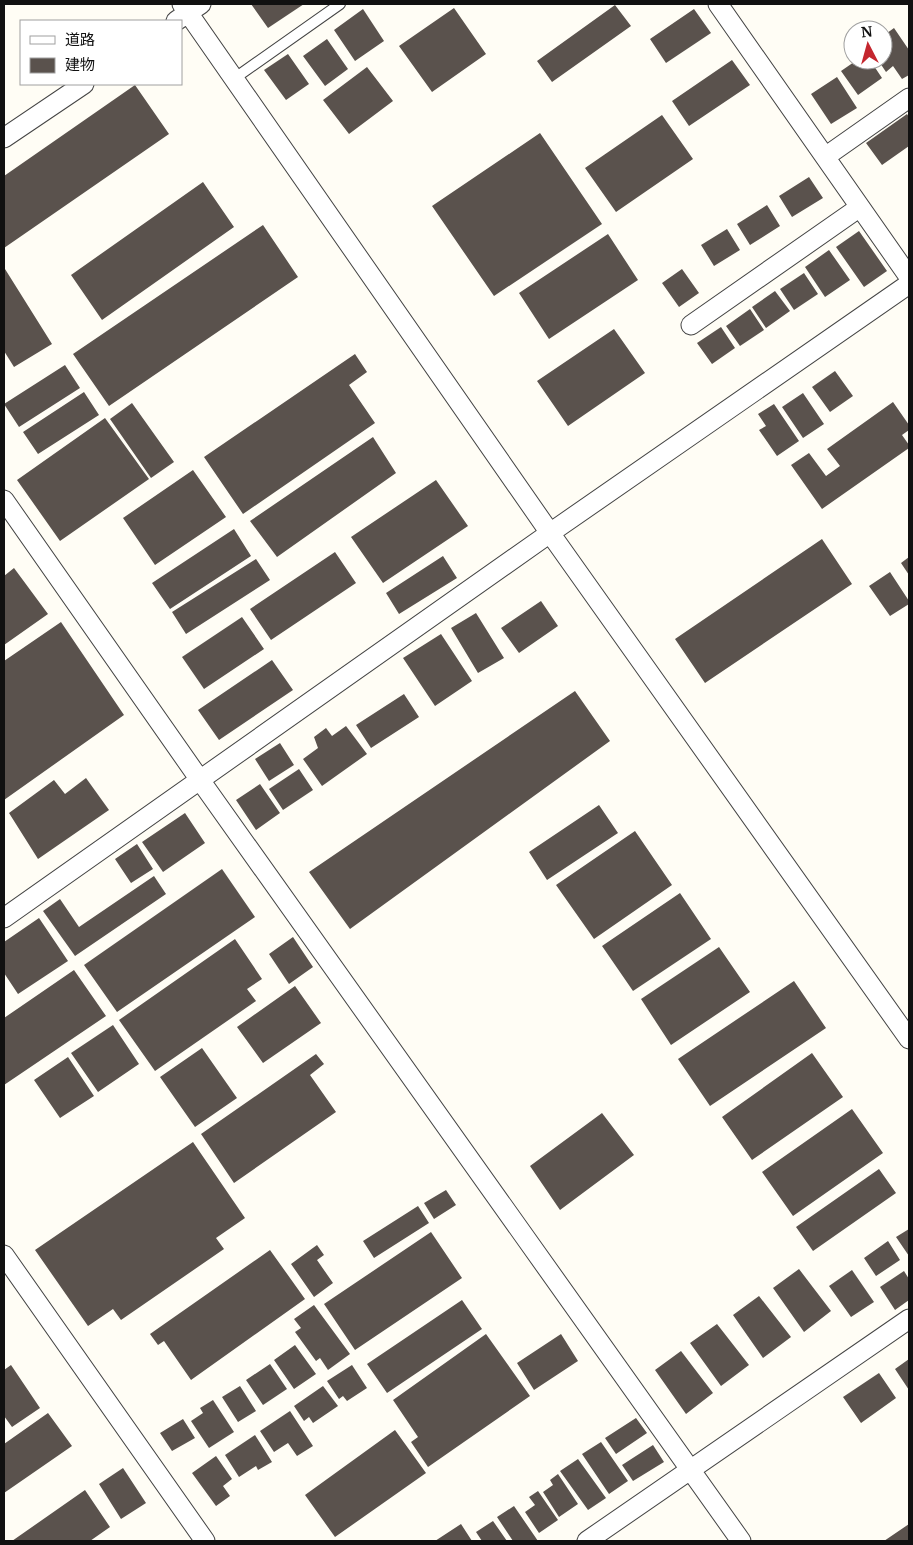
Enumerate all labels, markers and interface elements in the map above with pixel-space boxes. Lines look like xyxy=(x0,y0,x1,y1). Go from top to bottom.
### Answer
legend xyxy=(20,20,182,85)
north arrow xyxy=(843,20,893,70)
text: N xyxy=(860,23,873,42)
text: 道路 xyxy=(65,30,95,49)
text: 建物 xyxy=(65,55,95,74)

